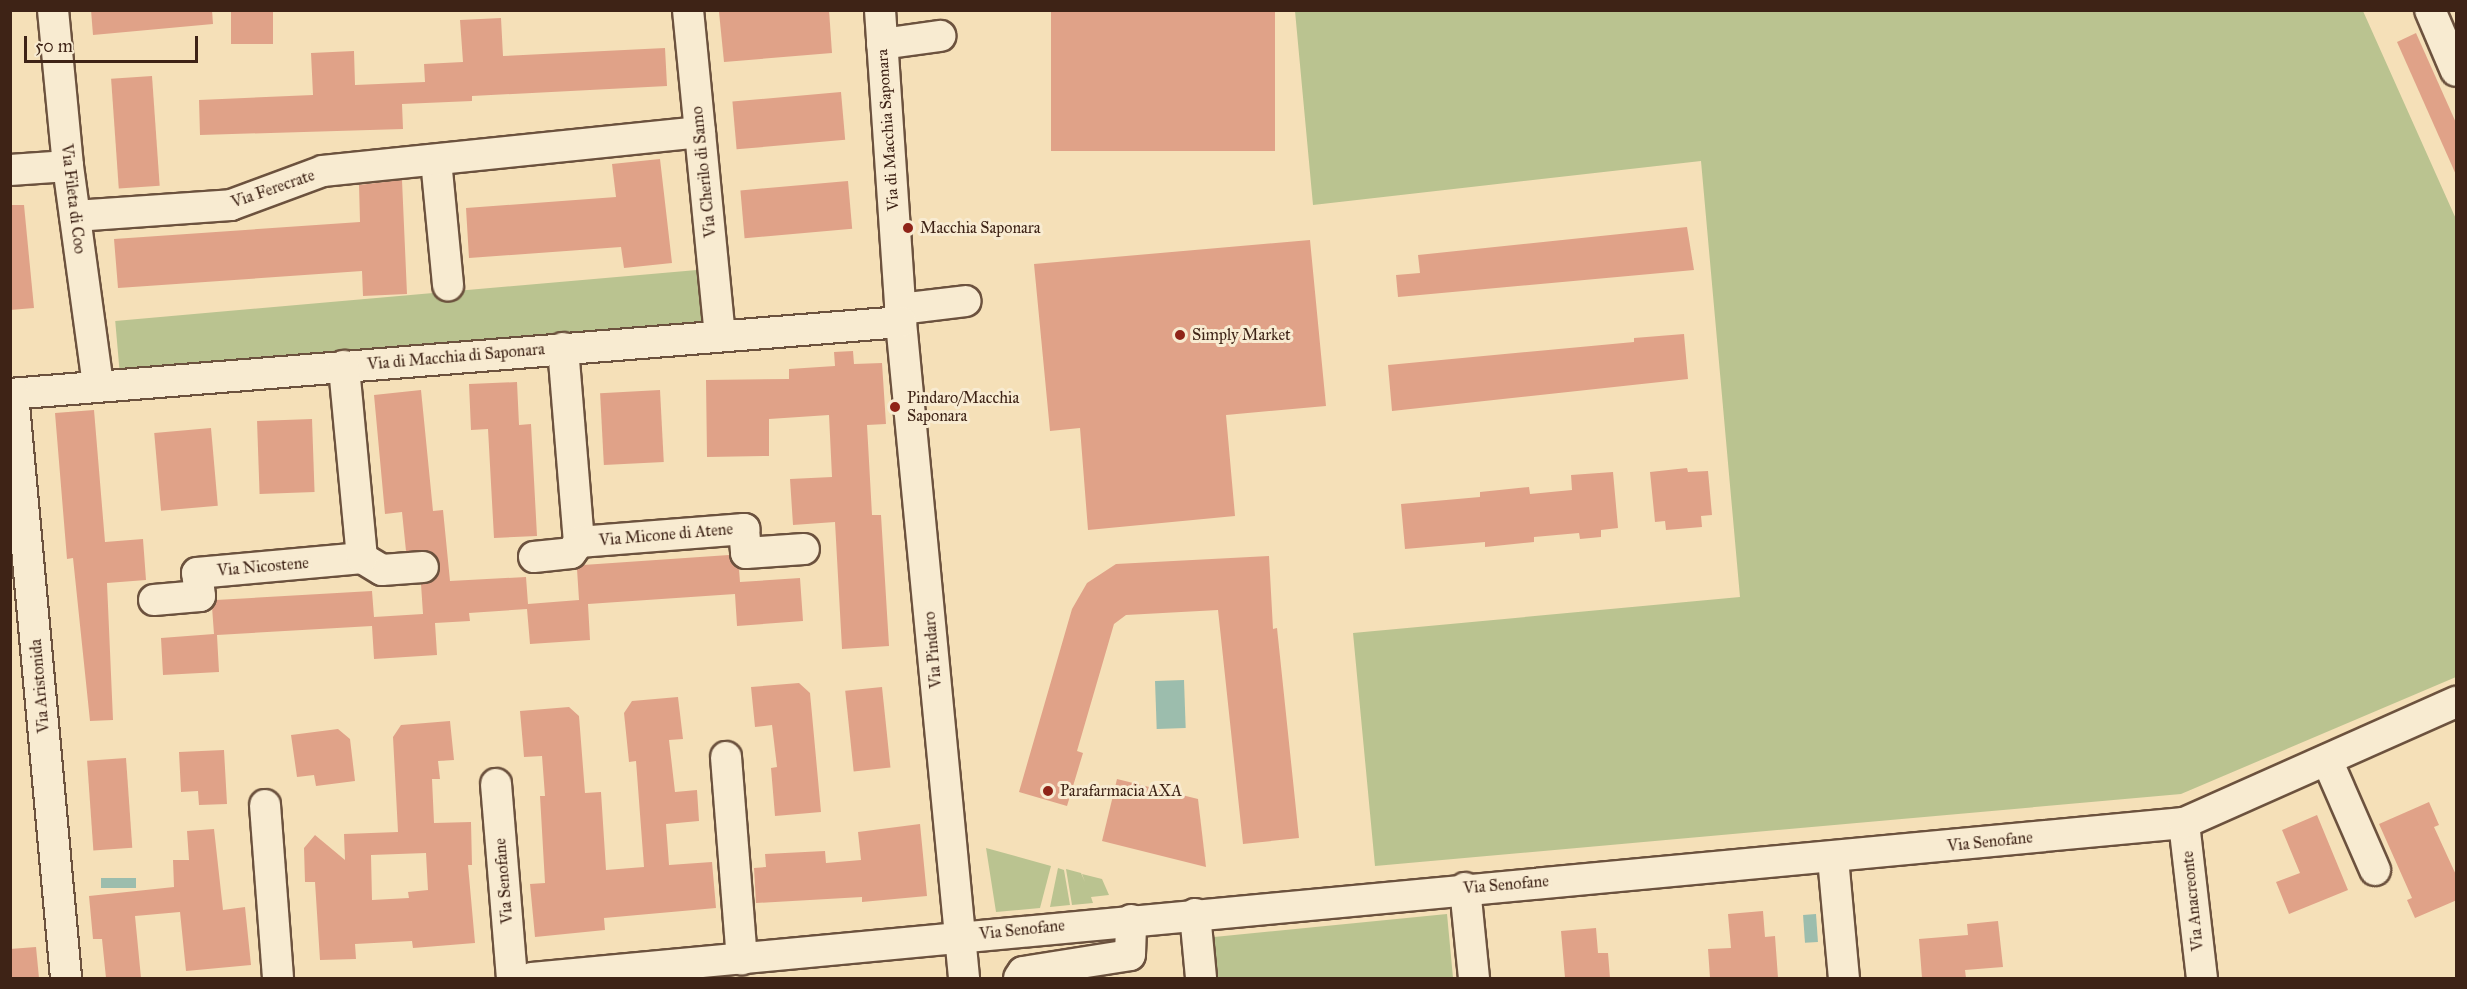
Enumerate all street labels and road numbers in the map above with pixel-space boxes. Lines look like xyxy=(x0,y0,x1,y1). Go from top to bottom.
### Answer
street label: Via di Macchia Saponara xyxy=(873,48,903,212)
street label: Via Cherilo di Samo xyxy=(688,105,720,239)
street label: Via Fileta di Coo xyxy=(57,143,89,255)
street label: Via Ferecrate xyxy=(229,166,317,212)
street label: Via di Macchia di Saponara xyxy=(366,340,546,374)
street label: Via Micone di Atene xyxy=(598,520,734,550)
street label: Via Nicostene xyxy=(216,553,310,581)
street label: Via Pindaro xyxy=(920,611,946,689)
street label: Via Aristonida xyxy=(26,638,54,734)
street label: Via Senofane xyxy=(1946,828,2034,856)
street label: Via Senofane xyxy=(491,837,517,925)
street label: Via Anacreonte xyxy=(2178,850,2208,952)
street label: Via Senofane xyxy=(1462,872,1550,898)
street label: Via Senofane xyxy=(978,916,1066,944)

